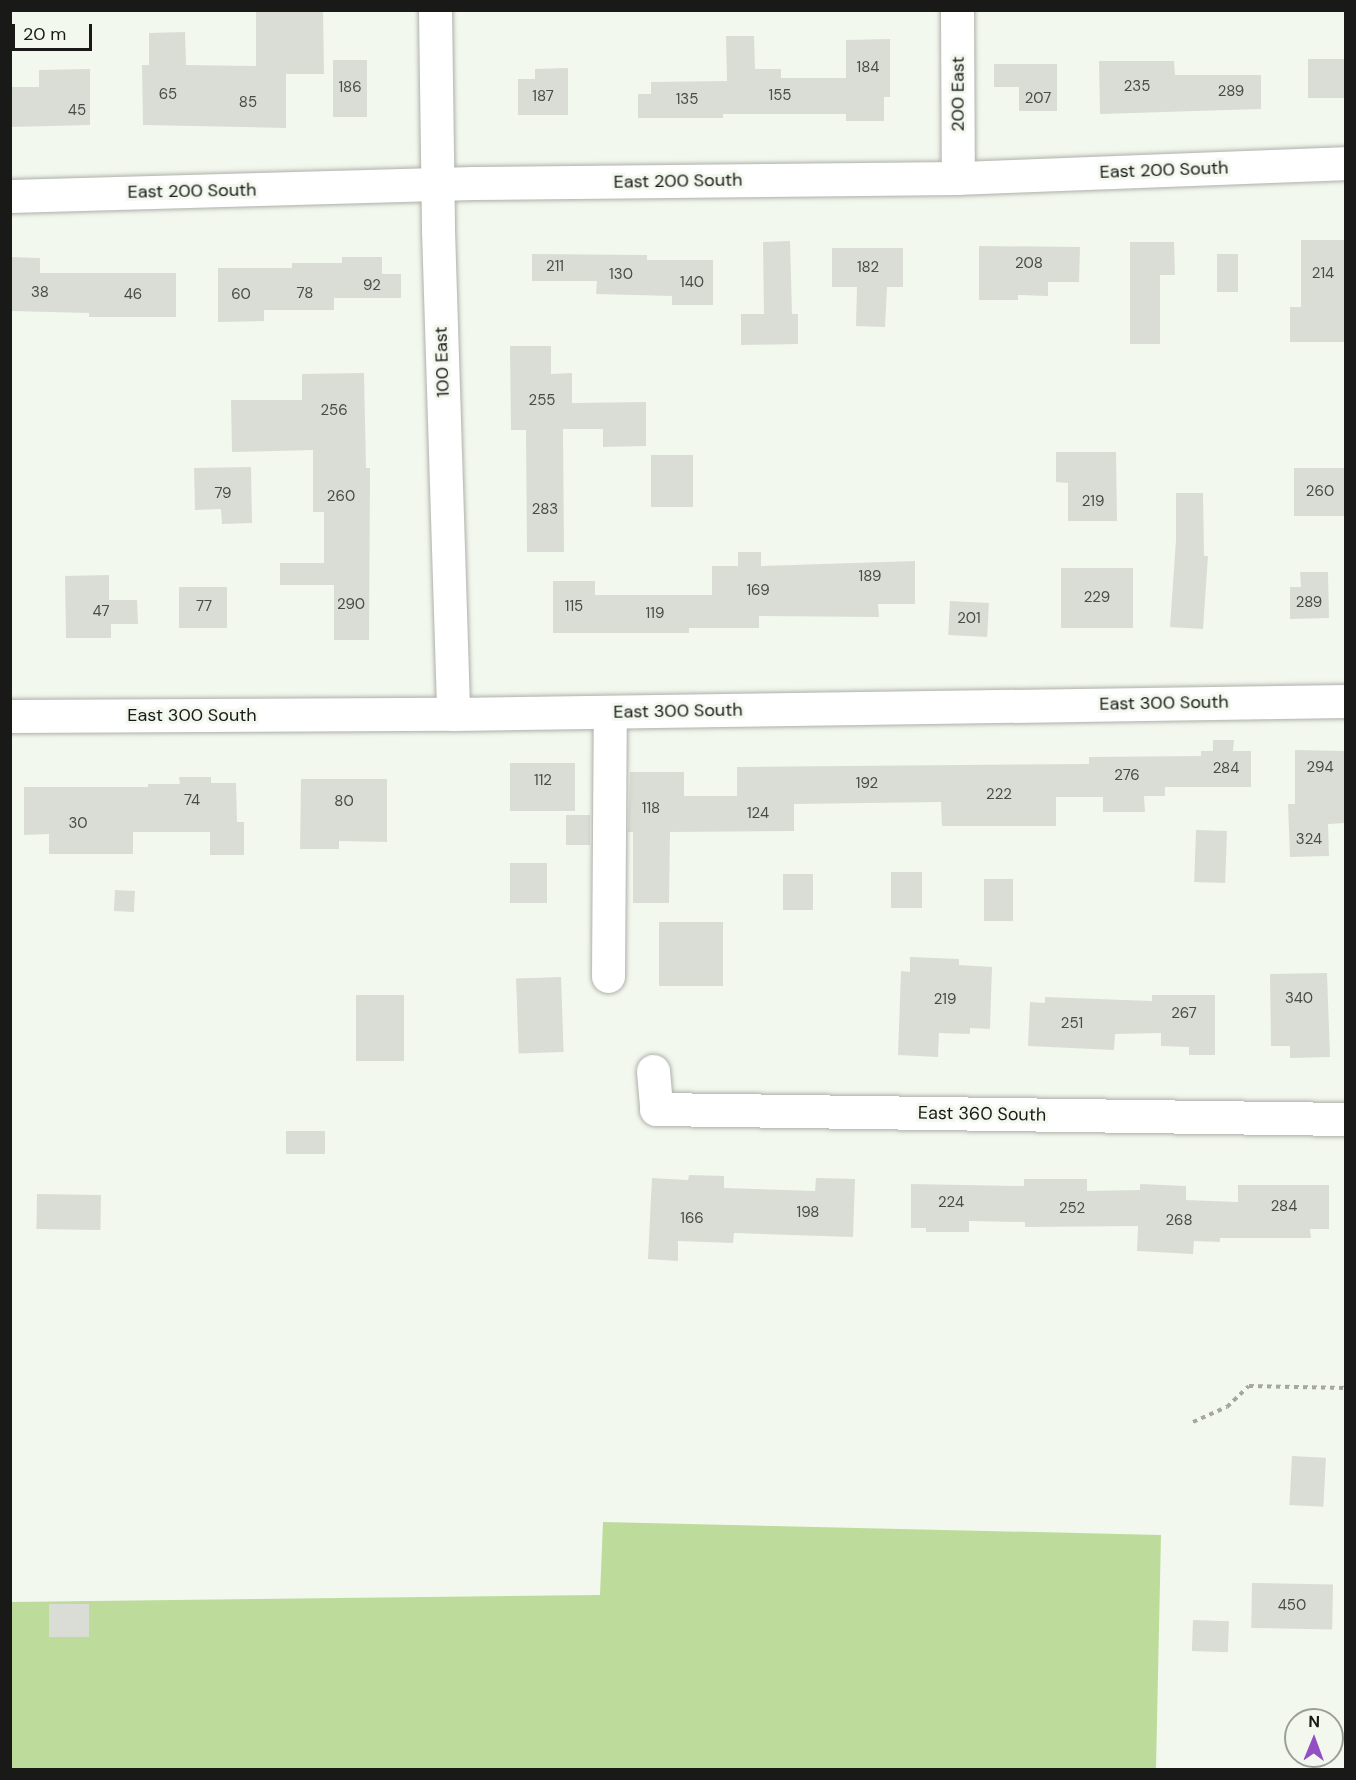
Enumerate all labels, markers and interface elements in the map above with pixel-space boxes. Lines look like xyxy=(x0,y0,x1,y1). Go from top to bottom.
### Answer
scale bar xyxy=(15,12,94,50)
text: 20 m xyxy=(23,22,66,46)
street label: 200 East xyxy=(947,56,969,132)
house number: 184 xyxy=(857,59,879,77)
house number: 235 xyxy=(1124,78,1150,96)
house number: 186 xyxy=(338,79,362,97)
house number: 289 xyxy=(1218,83,1244,101)
house number: 65 xyxy=(159,86,177,104)
house number: 155 xyxy=(769,87,791,105)
house number: 187 xyxy=(532,88,554,106)
house number: 207 xyxy=(1025,90,1051,108)
house number: 135 xyxy=(676,91,698,109)
house number: 85 xyxy=(239,94,257,112)
house number: 45 xyxy=(68,102,86,120)
street label: East 200 South xyxy=(1099,157,1229,183)
street label: East 200 South xyxy=(613,169,743,193)
street label: East 200 South xyxy=(127,179,257,203)
house number: 208 xyxy=(1015,255,1043,273)
house number: 211 xyxy=(546,258,564,276)
house number: 182 xyxy=(857,259,879,277)
house number: 214 xyxy=(1312,265,1334,283)
house number: 130 xyxy=(609,266,633,284)
house number: 140 xyxy=(680,274,704,292)
house number: 92 xyxy=(363,277,381,295)
house number: 38 xyxy=(31,284,49,302)
house number: 78 xyxy=(297,285,313,303)
house number: 46 xyxy=(124,286,142,304)
house number: 60 xyxy=(231,286,251,304)
street label: 100 East xyxy=(430,326,454,398)
house number: 255 xyxy=(529,392,555,410)
house number: 256 xyxy=(320,402,348,420)
house number: 260 xyxy=(1306,483,1334,501)
house number: 79 xyxy=(214,485,232,503)
house number: 260 xyxy=(327,488,355,506)
house number: 219 xyxy=(1082,493,1104,511)
house number: 283 xyxy=(532,501,558,519)
house number: 189 xyxy=(859,568,881,586)
house number: 169 xyxy=(746,582,770,600)
house number: 229 xyxy=(1084,589,1110,607)
house number: 289 xyxy=(1296,594,1322,612)
house number: 290 xyxy=(337,596,365,614)
house number: 77 xyxy=(196,598,212,616)
house number: 115 xyxy=(565,598,583,616)
house number: 47 xyxy=(92,603,110,621)
house number: 119 xyxy=(646,605,664,623)
house number: 201 xyxy=(957,610,981,628)
street label: East 300 South xyxy=(1099,691,1229,715)
street label: East 300 South xyxy=(613,699,743,723)
street label: East 300 South xyxy=(127,704,257,726)
house number: 294 xyxy=(1306,759,1334,777)
house number: 284 xyxy=(1213,760,1239,778)
house number: 276 xyxy=(1114,767,1140,785)
house number: 112 xyxy=(534,772,552,790)
house number: 192 xyxy=(856,775,878,793)
house number: 222 xyxy=(986,786,1012,804)
house number: 74 xyxy=(184,792,200,810)
house number: 80 xyxy=(334,793,354,811)
house number: 118 xyxy=(642,800,660,818)
house number: 124 xyxy=(747,805,769,823)
house number: 30 xyxy=(68,815,88,833)
house number: 324 xyxy=(1296,831,1322,849)
house number: 340 xyxy=(1285,990,1313,1008)
house number: 219 xyxy=(934,991,956,1009)
house number: 267 xyxy=(1171,1005,1197,1023)
house number: 251 xyxy=(1061,1015,1083,1033)
street label: East 360 South xyxy=(918,1102,1046,1126)
house number: 224 xyxy=(938,1194,964,1212)
house number: 284 xyxy=(1271,1198,1297,1216)
house number: 252 xyxy=(1059,1200,1085,1218)
house number: 198 xyxy=(797,1204,819,1222)
house number: 166 xyxy=(680,1210,704,1228)
house number: 268 xyxy=(1165,1212,1193,1230)
house number: 450 xyxy=(1278,1597,1306,1615)
north arrow xyxy=(1284,1708,1344,1768)
text: N xyxy=(1308,1711,1320,1732)

